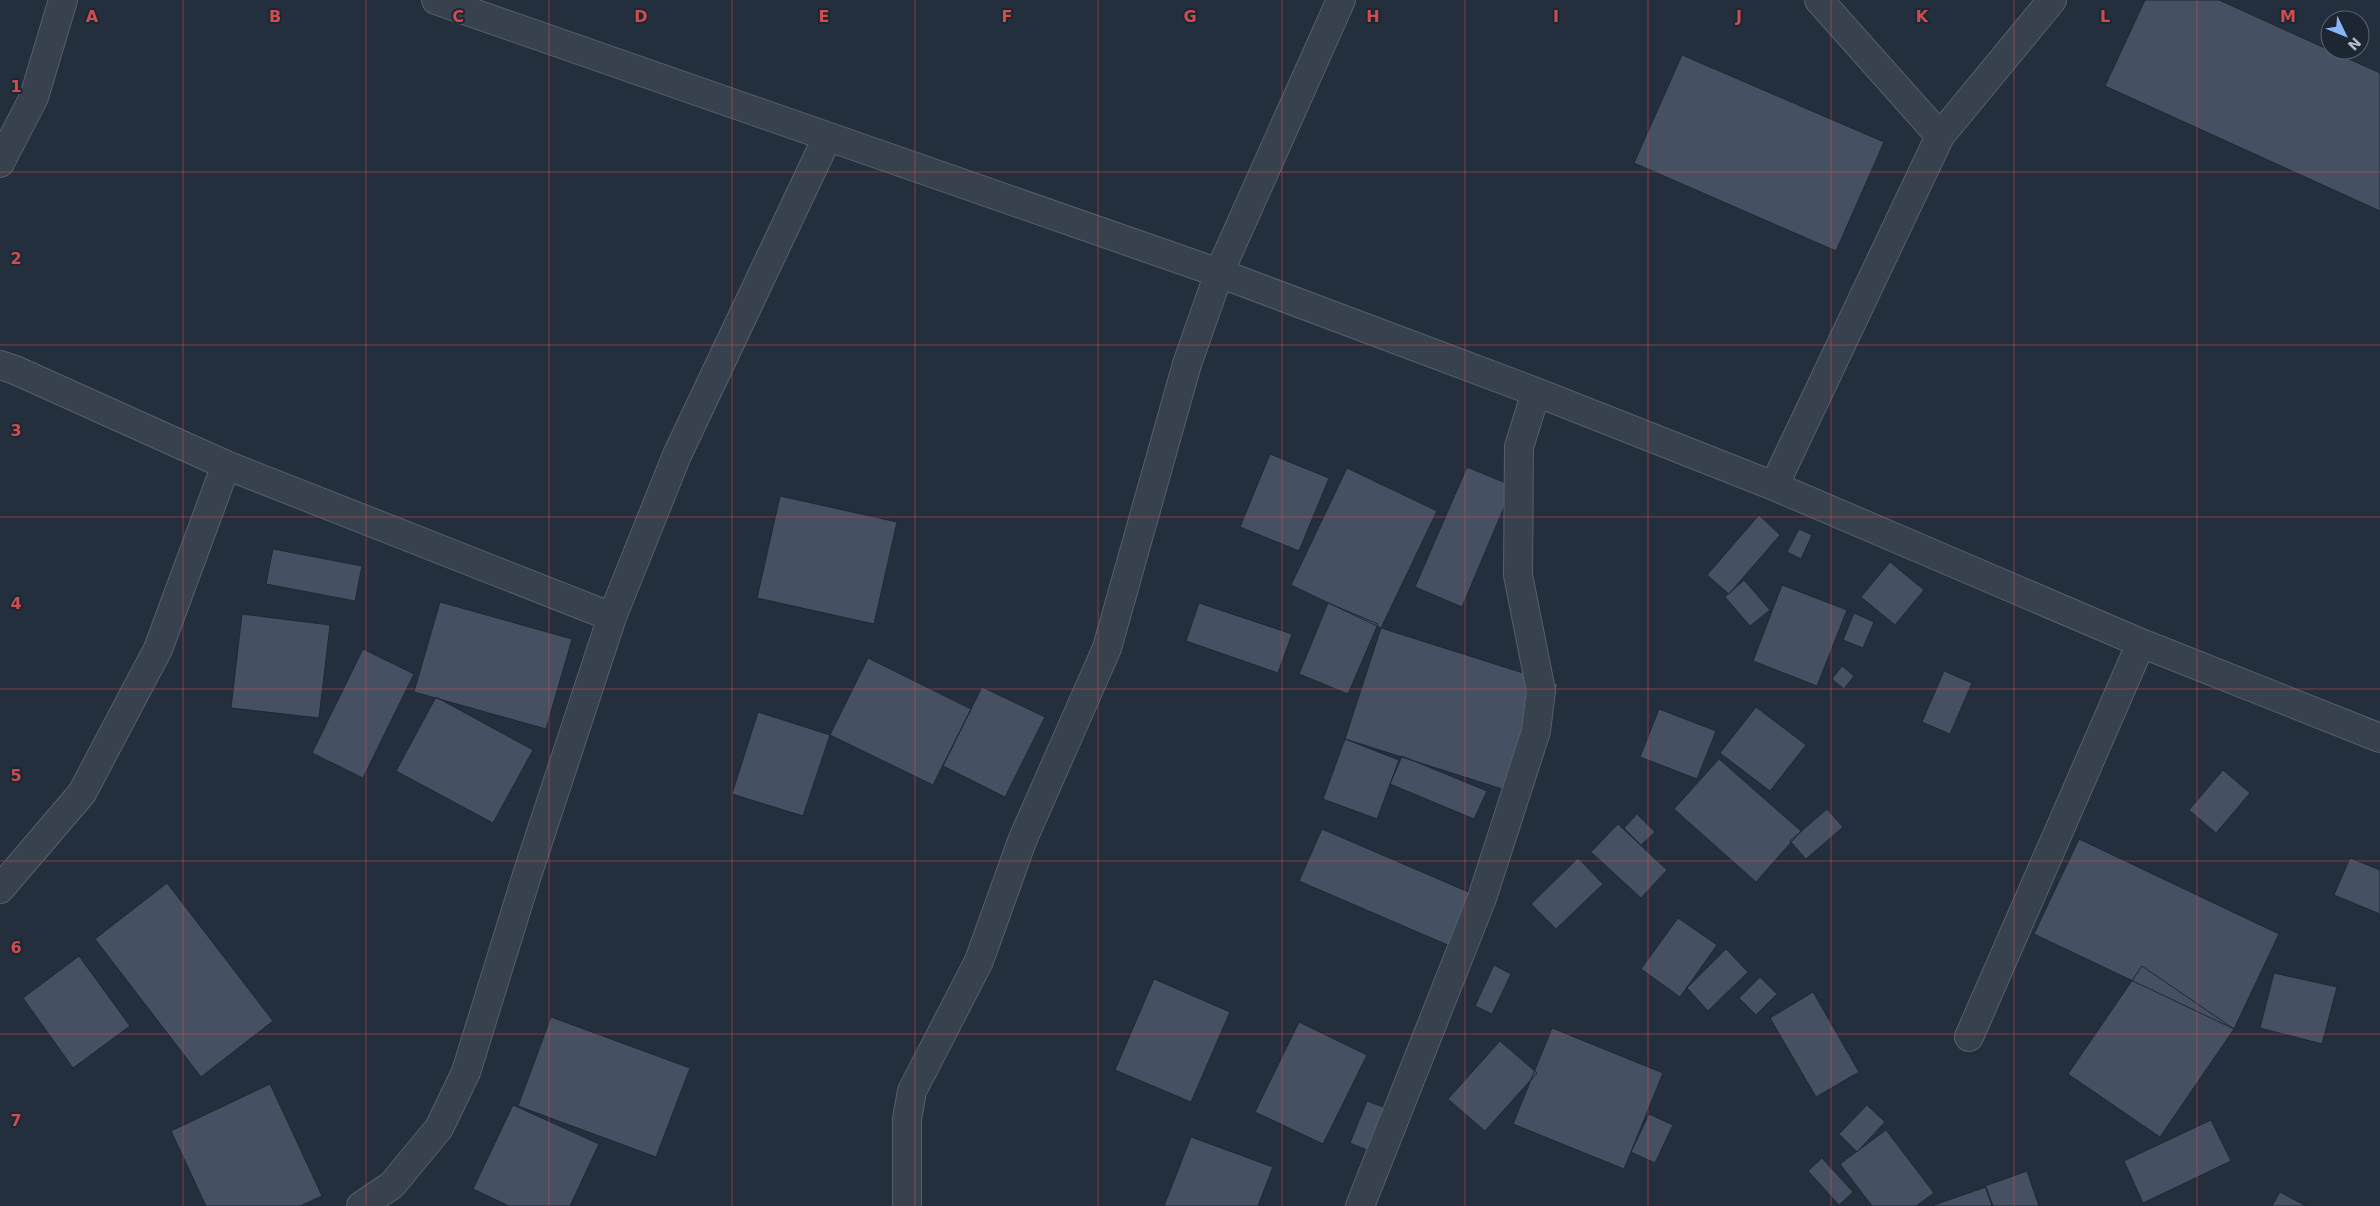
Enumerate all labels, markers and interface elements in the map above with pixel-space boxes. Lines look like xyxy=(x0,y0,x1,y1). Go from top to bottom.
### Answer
text: A xyxy=(86,7,99,26)
text: B xyxy=(269,7,281,26)
text: C xyxy=(452,7,464,26)
text: D xyxy=(634,7,648,26)
text: E xyxy=(819,7,829,26)
text: F xyxy=(1002,7,1012,26)
text: G xyxy=(1183,7,1197,26)
text: H xyxy=(1366,7,1380,26)
text: I xyxy=(1553,7,1559,26)
text: J xyxy=(1735,7,1742,26)
text: K xyxy=(1916,7,1929,26)
text: L xyxy=(2100,7,2110,26)
text: M xyxy=(2280,7,2296,26)
north arrow xyxy=(2320,10,2370,60)
text: N xyxy=(2345,34,2364,54)
text: 1 xyxy=(10,77,22,96)
text: 2 xyxy=(10,249,22,268)
text: 3 xyxy=(10,421,22,440)
text: 4 xyxy=(10,594,22,613)
text: 5 xyxy=(10,766,22,785)
text: 6 xyxy=(10,938,22,957)
text: 7 xyxy=(10,1111,22,1130)

